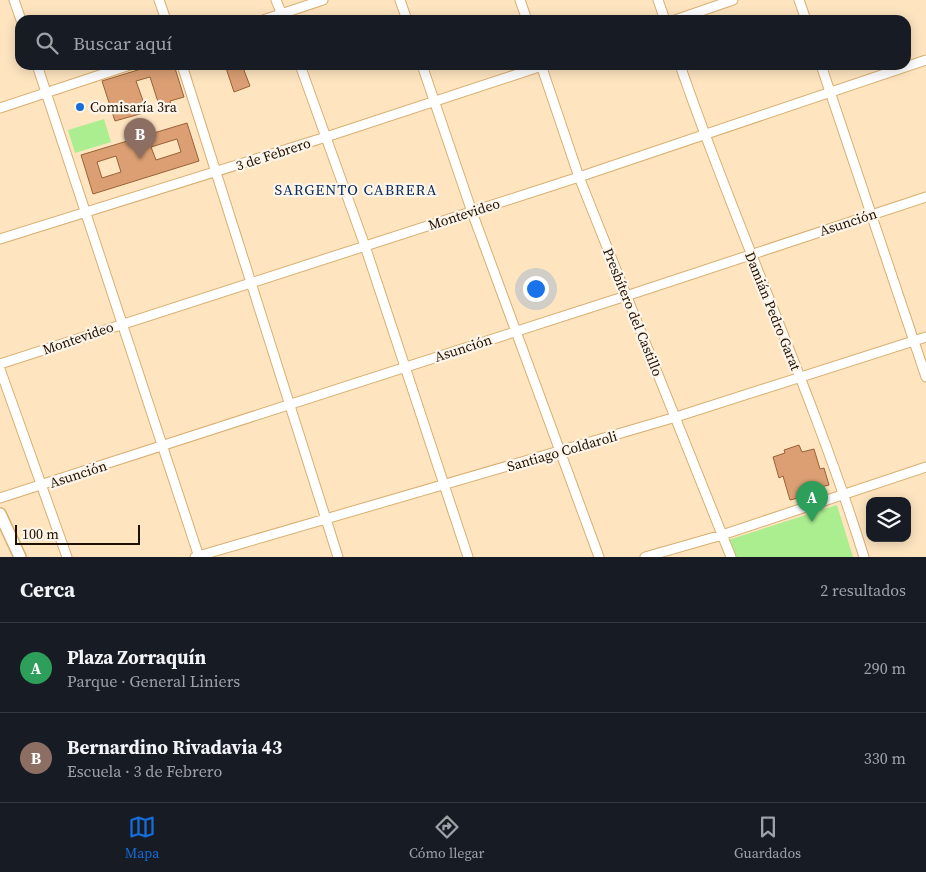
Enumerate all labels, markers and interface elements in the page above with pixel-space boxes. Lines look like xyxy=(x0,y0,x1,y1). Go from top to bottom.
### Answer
search box xyxy=(15,15,911,70)
icon: search xyxy=(33,29,61,57)
text: Buscar aquí xyxy=(73,30,172,56)
place label: Comisaría 3ra xyxy=(90,97,178,117)
marker: Comisaría 3ra xyxy=(74,101,86,113)
pin: B xyxy=(124,118,156,159)
street label: 3 de Febrero xyxy=(233,132,313,176)
district label: SARGENTO CABRERA xyxy=(275,179,437,200)
street label: Montevideo xyxy=(426,193,503,235)
street label: Asunción xyxy=(817,203,880,241)
street label: Presbítero del Castillo xyxy=(598,245,668,379)
street label: Damián Pedro Garat xyxy=(740,249,806,374)
your location xyxy=(523,276,549,302)
street label: Montevideo xyxy=(40,316,117,360)
street label: Asunción xyxy=(432,329,495,367)
street label: Santiago Coldaroli xyxy=(505,426,619,476)
street label: Asunción xyxy=(47,455,110,493)
pin: A xyxy=(796,481,828,522)
map controls xyxy=(866,497,911,542)
button: layers xyxy=(866,497,911,542)
scale bar xyxy=(15,522,140,545)
text: 100 m xyxy=(22,524,59,544)
text: Cerca xyxy=(20,575,75,604)
text: 2 resultados xyxy=(820,579,906,601)
text: Plaza Zorraquín xyxy=(67,644,206,670)
text: A xyxy=(31,657,41,679)
text: 290 m xyxy=(864,657,906,679)
text: Parque · General Liniers xyxy=(67,670,240,692)
text: Bernardino Rivadavia 43 xyxy=(67,734,282,760)
text: B xyxy=(31,747,41,769)
text: 330 m xyxy=(864,747,906,769)
text: Escuela · 3 de Febrero xyxy=(67,760,222,782)
tab: Mapa xyxy=(125,813,159,863)
tab: Cómo llegar xyxy=(409,813,484,863)
tab: Guardados xyxy=(734,813,801,863)

